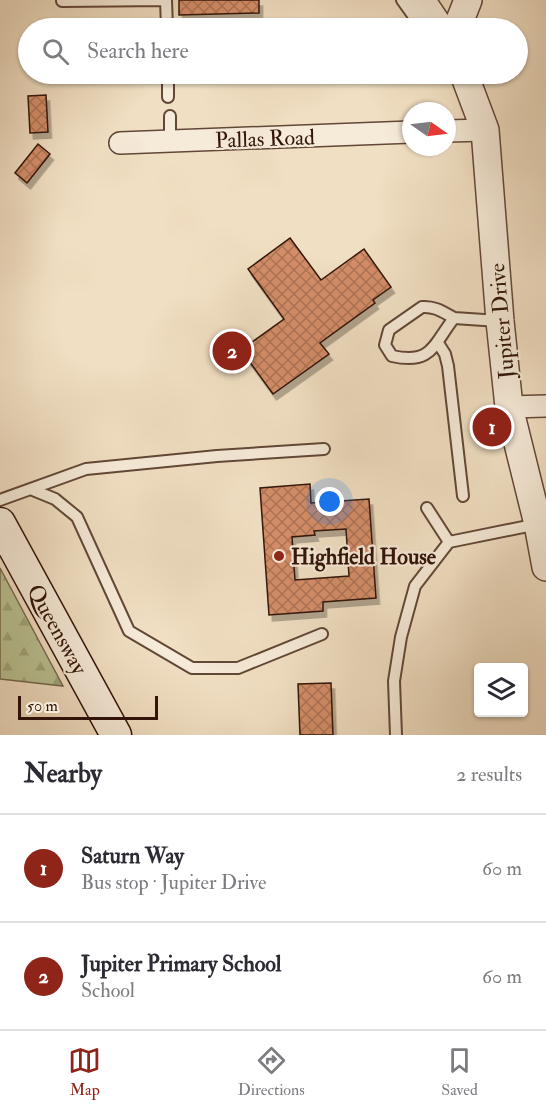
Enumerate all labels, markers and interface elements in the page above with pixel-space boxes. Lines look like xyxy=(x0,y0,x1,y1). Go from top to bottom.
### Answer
search box xyxy=(18,18,528,84)
icon: search xyxy=(39,35,72,68)
text: Search here xyxy=(87,37,189,65)
north arrow xyxy=(402,102,456,156)
street label: Pallas Road xyxy=(215,123,316,155)
street label: Jupiter Drive xyxy=(483,262,522,381)
pin: 2 xyxy=(212,328,252,374)
pin: 1 xyxy=(472,404,512,450)
your location xyxy=(315,487,344,516)
place label: Highfield House xyxy=(291,543,437,572)
marker: Highfield House xyxy=(272,549,286,563)
street label: Queensway xyxy=(21,579,94,680)
map controls xyxy=(474,663,528,717)
button: layers xyxy=(474,663,528,717)
scale bar xyxy=(18,693,158,720)
text: 50 m xyxy=(27,696,58,716)
text: Nearby xyxy=(24,758,102,790)
text: 2 results xyxy=(456,762,522,787)
text: Saturn Way xyxy=(81,842,184,870)
text: 1 xyxy=(40,856,47,881)
text: 60 m xyxy=(482,856,522,881)
text: Bus stop · Jupiter Drive xyxy=(81,870,266,895)
text: Jupiter Primary School xyxy=(81,950,281,978)
text: 2 xyxy=(38,964,49,989)
text: 60 m xyxy=(482,964,522,989)
text: School xyxy=(81,978,135,1003)
tab: Map xyxy=(68,1044,101,1100)
tab: Directions xyxy=(238,1044,305,1100)
tab: Saved xyxy=(441,1044,478,1100)

